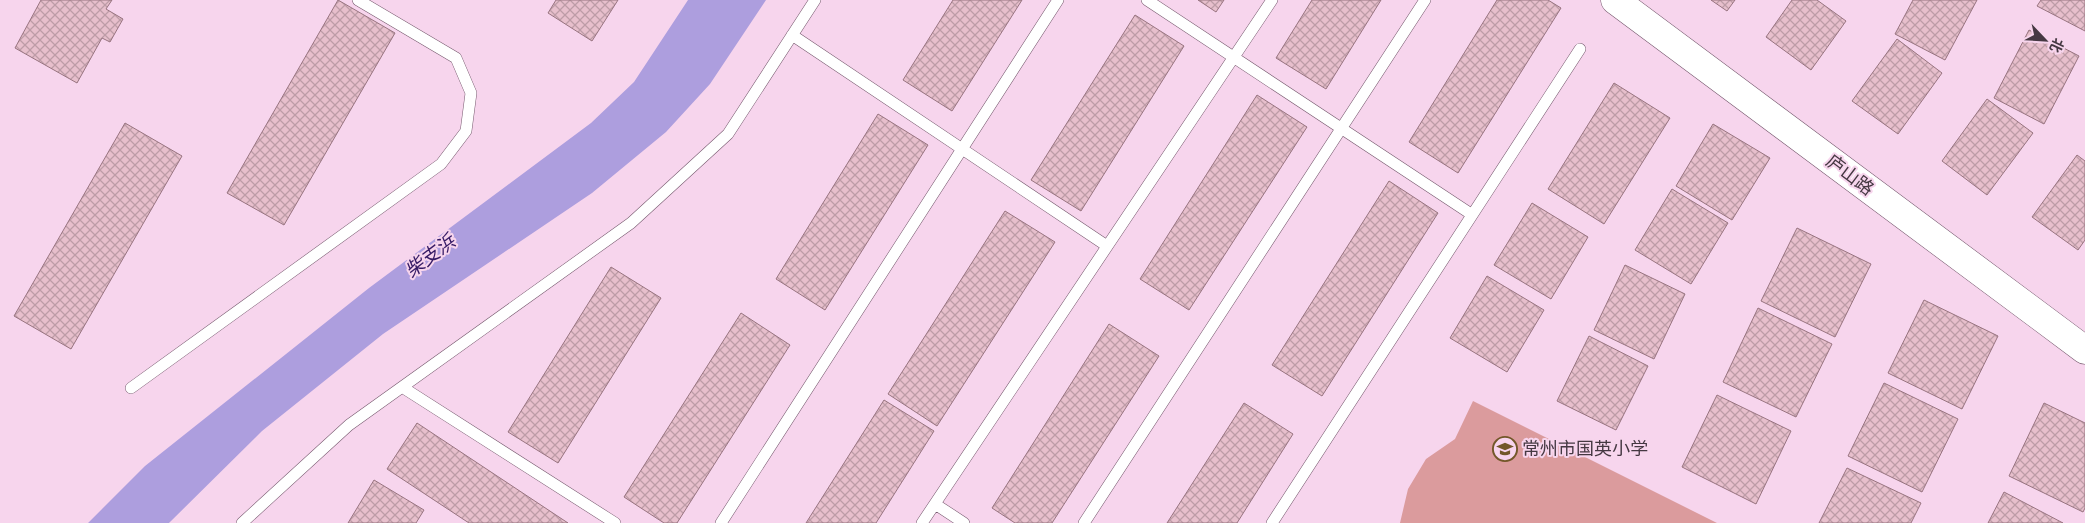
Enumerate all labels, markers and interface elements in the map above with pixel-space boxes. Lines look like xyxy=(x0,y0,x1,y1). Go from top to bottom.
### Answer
north arrow xyxy=(2020,15,2070,65)
text: 北 xyxy=(2046,35,2068,56)
street label: 庐山路 xyxy=(1822,150,1878,200)
water label: 柴支浜 xyxy=(400,228,461,282)
school or university icon: 常州市国英小学 xyxy=(1492,436,1518,462)
place label: 常州市国英小学 xyxy=(1522,438,1648,460)

